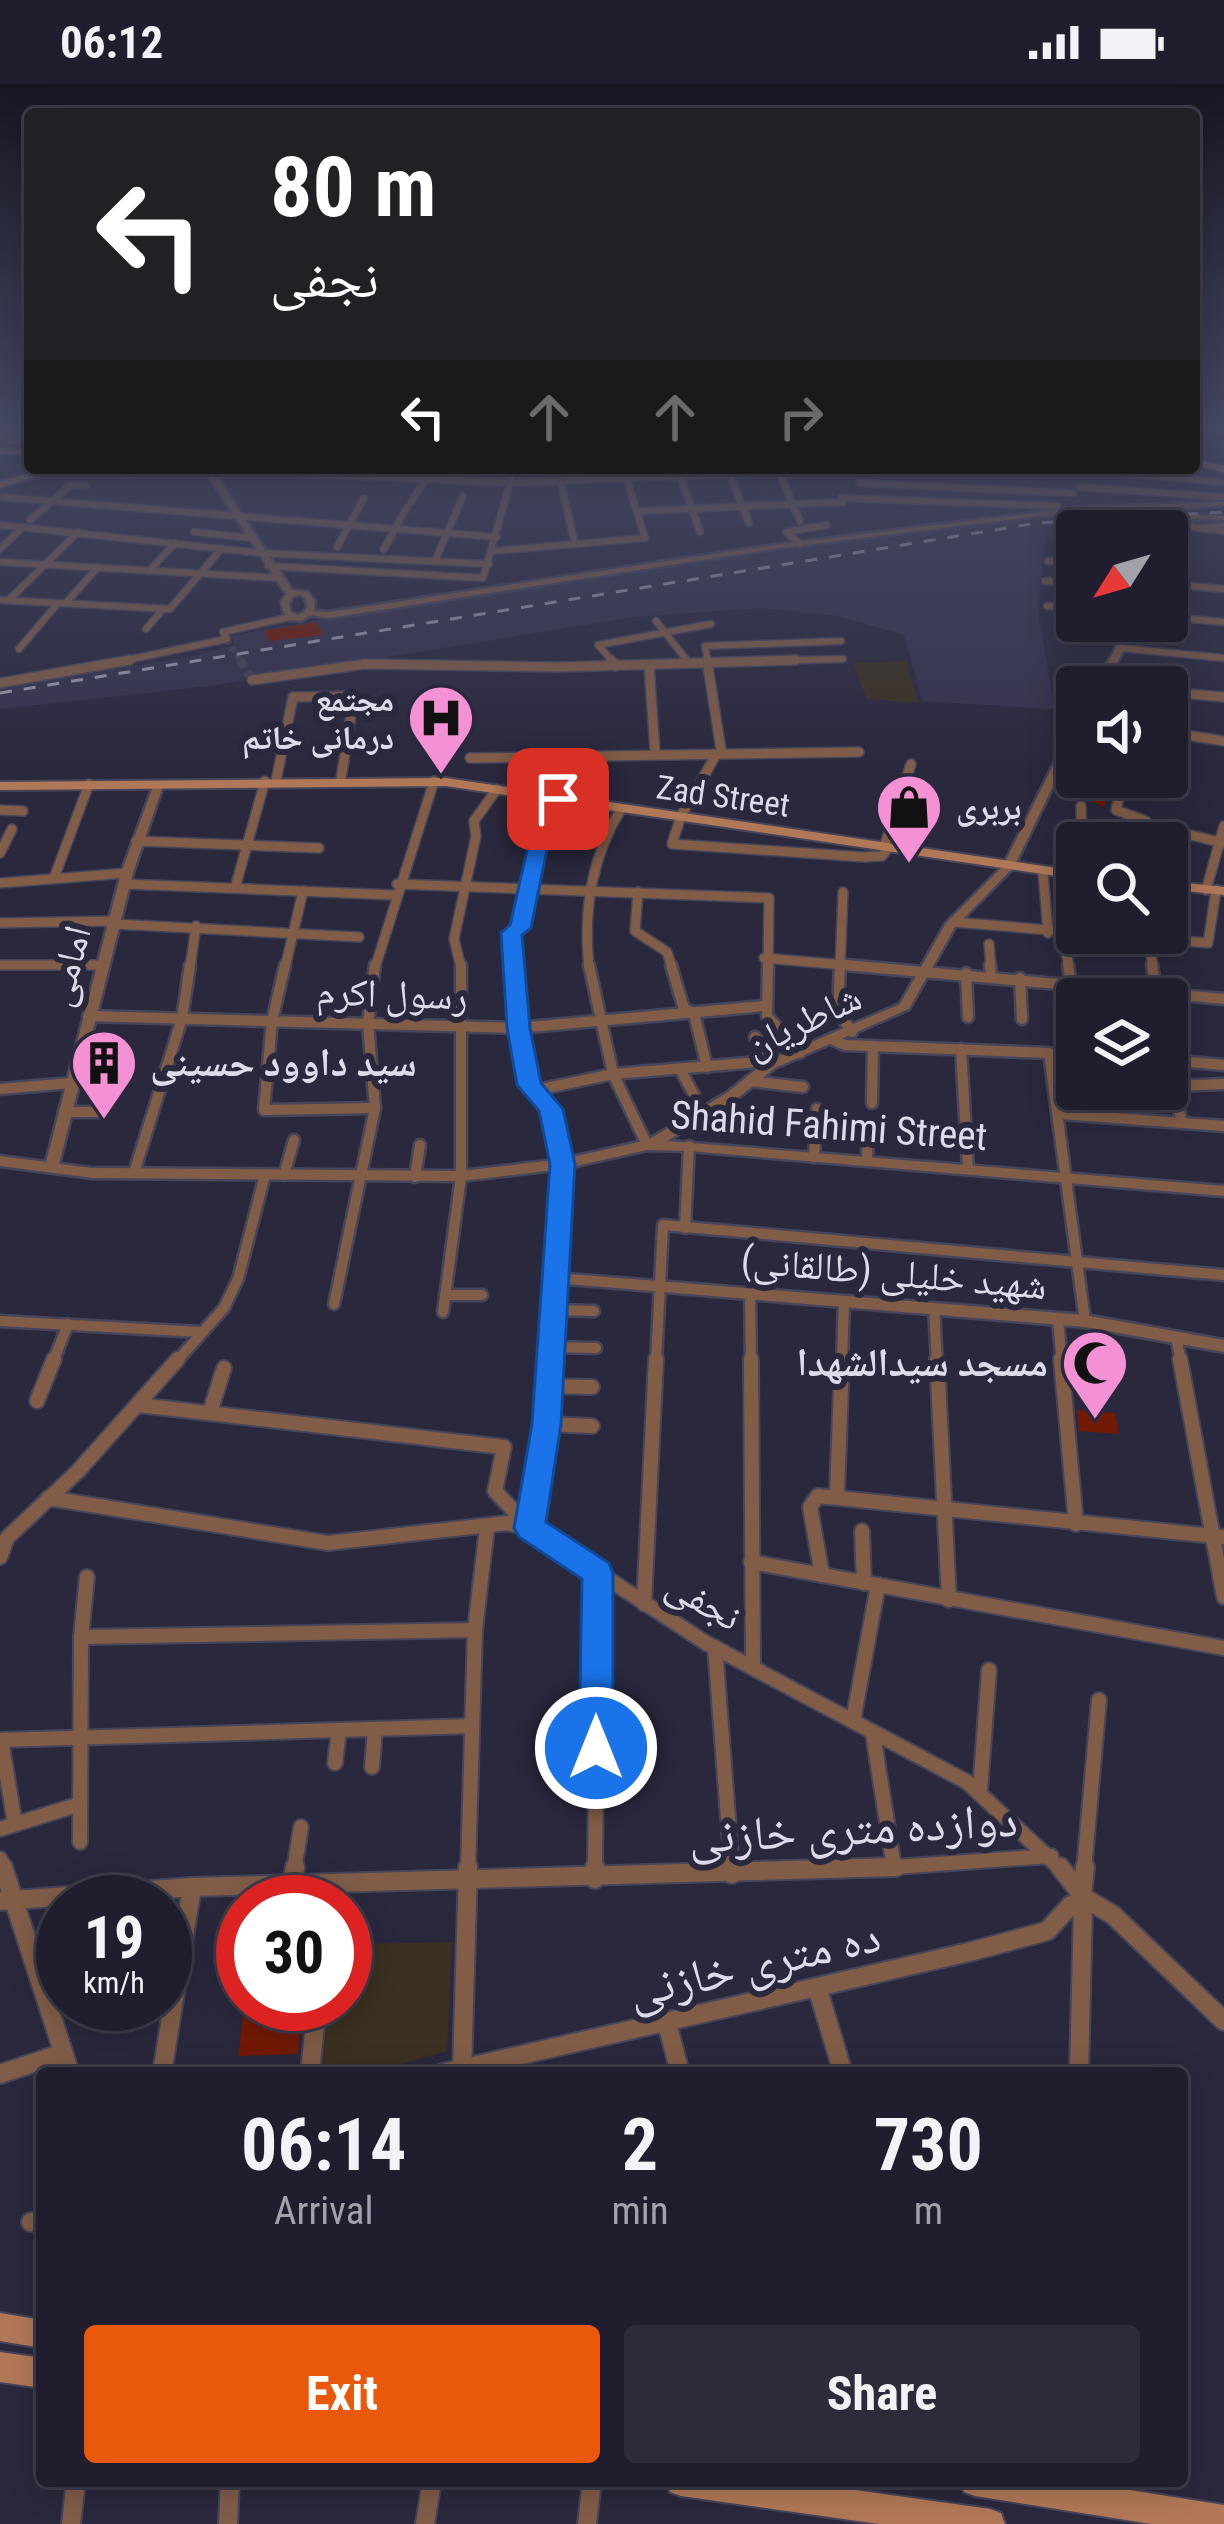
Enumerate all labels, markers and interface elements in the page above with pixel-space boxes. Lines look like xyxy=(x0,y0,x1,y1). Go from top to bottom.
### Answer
text: 06:12 xyxy=(60,16,163,69)
text: 80 m xyxy=(270,138,437,237)
icon: left xyxy=(72,156,228,312)
text: نجفی xyxy=(270,247,379,310)
icon: left xyxy=(390,384,456,450)
icon: ahead xyxy=(516,384,582,450)
icon: ahead xyxy=(642,384,708,450)
icon: right xyxy=(768,384,834,450)
north arrow xyxy=(1056,510,1188,642)
map controls xyxy=(1056,510,1188,1110)
button: sound xyxy=(1056,666,1188,798)
place label: مجتمع درمانی خاتم xyxy=(242,680,394,760)
hospital icon: مجتمع درمانی خاتم xyxy=(406,683,476,777)
pin xyxy=(507,748,609,850)
icon: arrive xyxy=(525,766,591,832)
street label: Zad Street xyxy=(654,767,792,825)
shop icon: بربری xyxy=(874,772,944,866)
place label: بربری xyxy=(956,788,1021,827)
button: search xyxy=(1056,822,1188,954)
street label: امامی xyxy=(35,921,102,1012)
street label: رسول اکرم xyxy=(315,968,468,1023)
street label: شاطریان xyxy=(737,974,869,1068)
button: layers xyxy=(1056,978,1188,1110)
building icon: سید داوود حسینی xyxy=(69,1028,139,1122)
place label: سید داوود حسینی xyxy=(150,1040,417,1086)
street label: Shahid Fahimi Street xyxy=(669,1092,989,1160)
street label: شهید خلیلی (طالقانی) xyxy=(739,1237,1049,1310)
mosque icon: مسجد سیدالشهدا xyxy=(1060,1328,1130,1422)
place label: مسجد سیدالشهدا xyxy=(796,1340,1048,1386)
street label: نجفی xyxy=(658,1561,750,1641)
position arrow xyxy=(533,1685,659,1811)
street label: دوازده متری خازنی xyxy=(687,1791,1019,1866)
speed limit sign: 30 xyxy=(216,1875,372,2031)
text: 19 xyxy=(84,1902,144,1973)
street label: ده متری خازنی xyxy=(622,1906,886,2021)
text: km/h xyxy=(83,1965,145,2000)
text: 06:14 xyxy=(241,2103,406,2188)
text: 2 xyxy=(622,2103,658,2188)
text: 730 xyxy=(874,2103,983,2188)
text: Arrival xyxy=(274,2188,373,2234)
text: min xyxy=(611,2188,669,2234)
text: m xyxy=(914,2188,943,2234)
button: Exit xyxy=(84,2325,600,2463)
button: Share xyxy=(624,2325,1140,2463)

